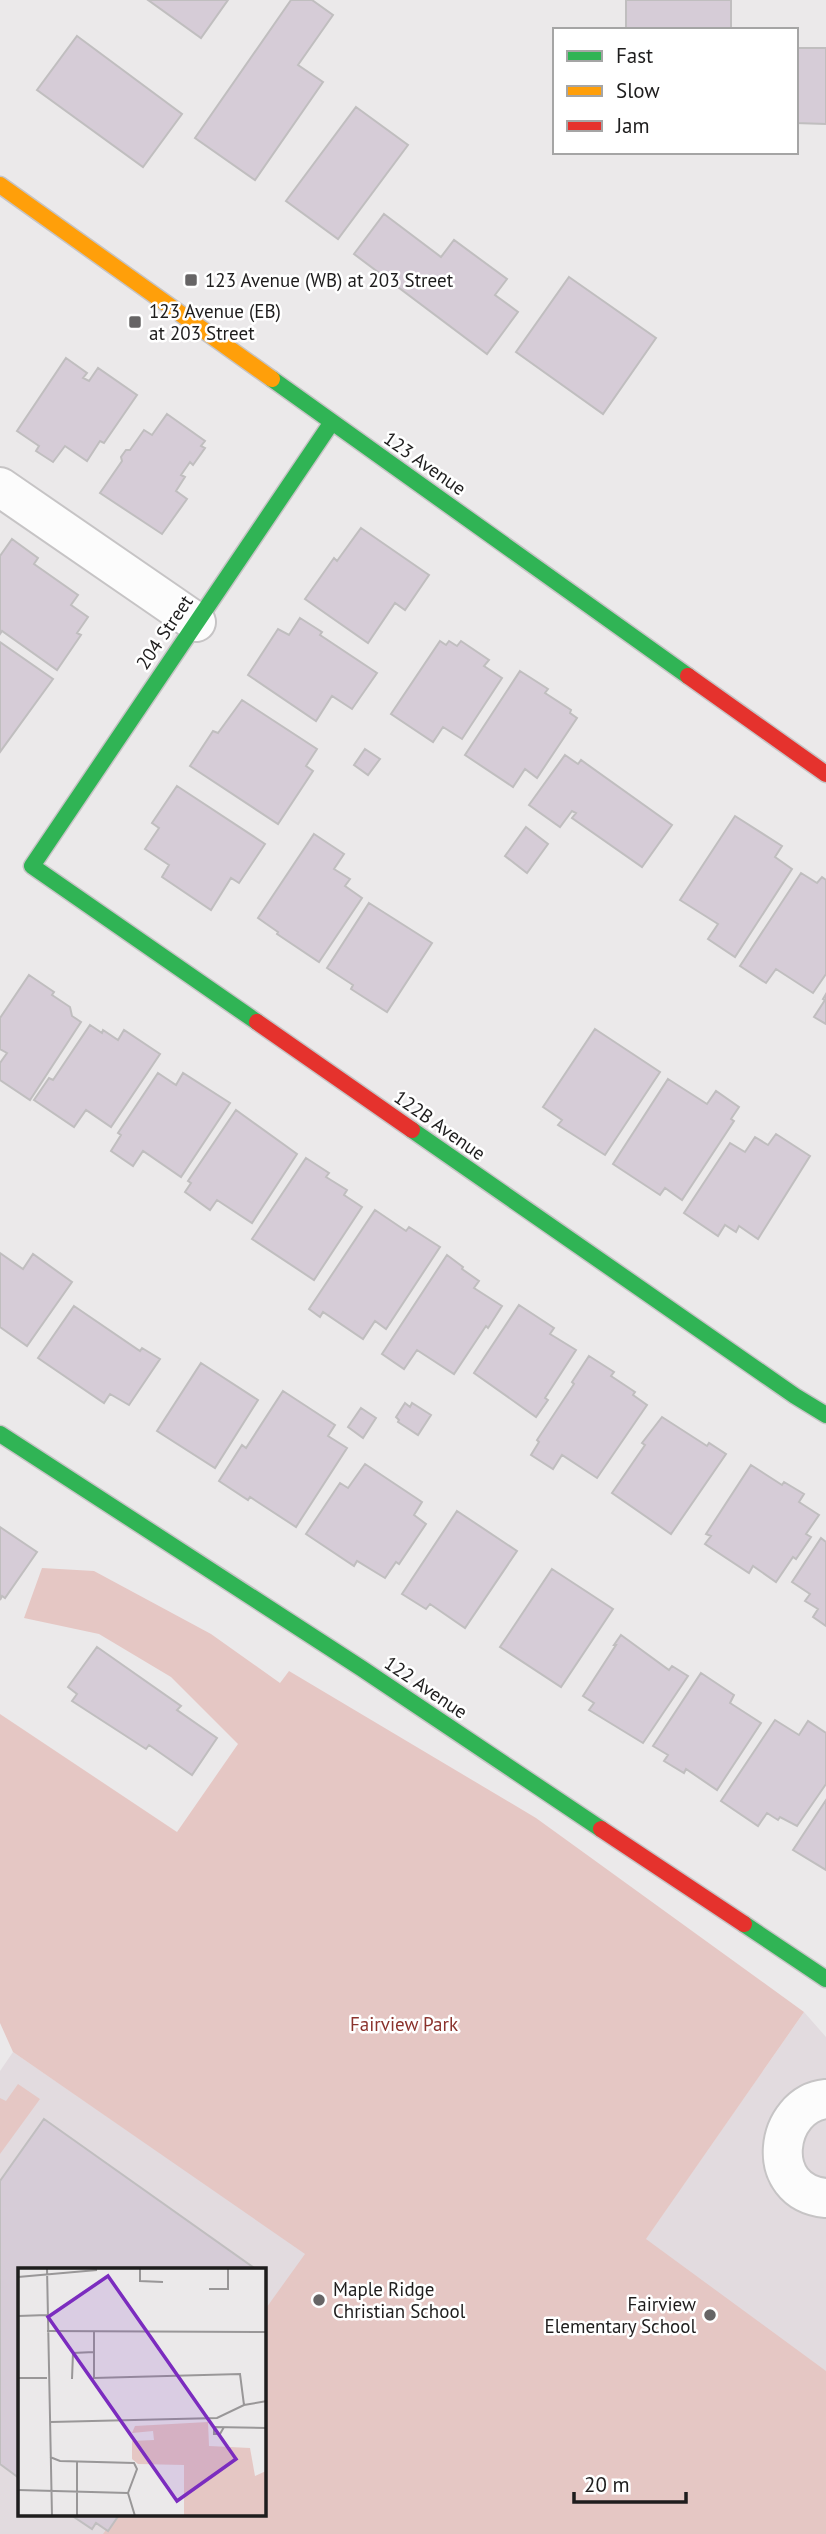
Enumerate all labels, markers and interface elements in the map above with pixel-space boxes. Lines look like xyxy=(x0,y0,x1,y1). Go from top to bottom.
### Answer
legend xyxy=(553,28,798,154)
text: Fast xyxy=(616,42,653,69)
text: Slow xyxy=(616,77,660,104)
text: Jam xyxy=(615,112,650,139)
place label: 123 Avenue (WB) at 203 Street xyxy=(205,268,454,292)
marker: 123 Avenue (WB) at 203 Street xyxy=(183,272,199,288)
place label: 123 Avenue (EB) at 203 Street xyxy=(149,299,281,345)
marker: 123 Avenue (EB) at 203 Street xyxy=(127,314,143,330)
street label: 123 Avenue xyxy=(379,426,471,500)
street label: 204 Street xyxy=(130,590,198,674)
street label: 122B Avenue xyxy=(390,1085,490,1165)
street label: 122 Avenue xyxy=(380,1651,472,1723)
park label: Fairview Park xyxy=(350,2012,458,2036)
inset map xyxy=(18,2268,266,2516)
place label: Maple Ridge Christian School xyxy=(333,2277,466,2323)
marker: Maple Ridge Christian School xyxy=(311,2292,327,2308)
place label: Fairview Elementary School xyxy=(545,2292,696,2338)
marker: Fairview Elementary School xyxy=(702,2307,718,2323)
scale bar xyxy=(574,2460,686,2504)
text: 20 m xyxy=(584,2471,630,2498)

